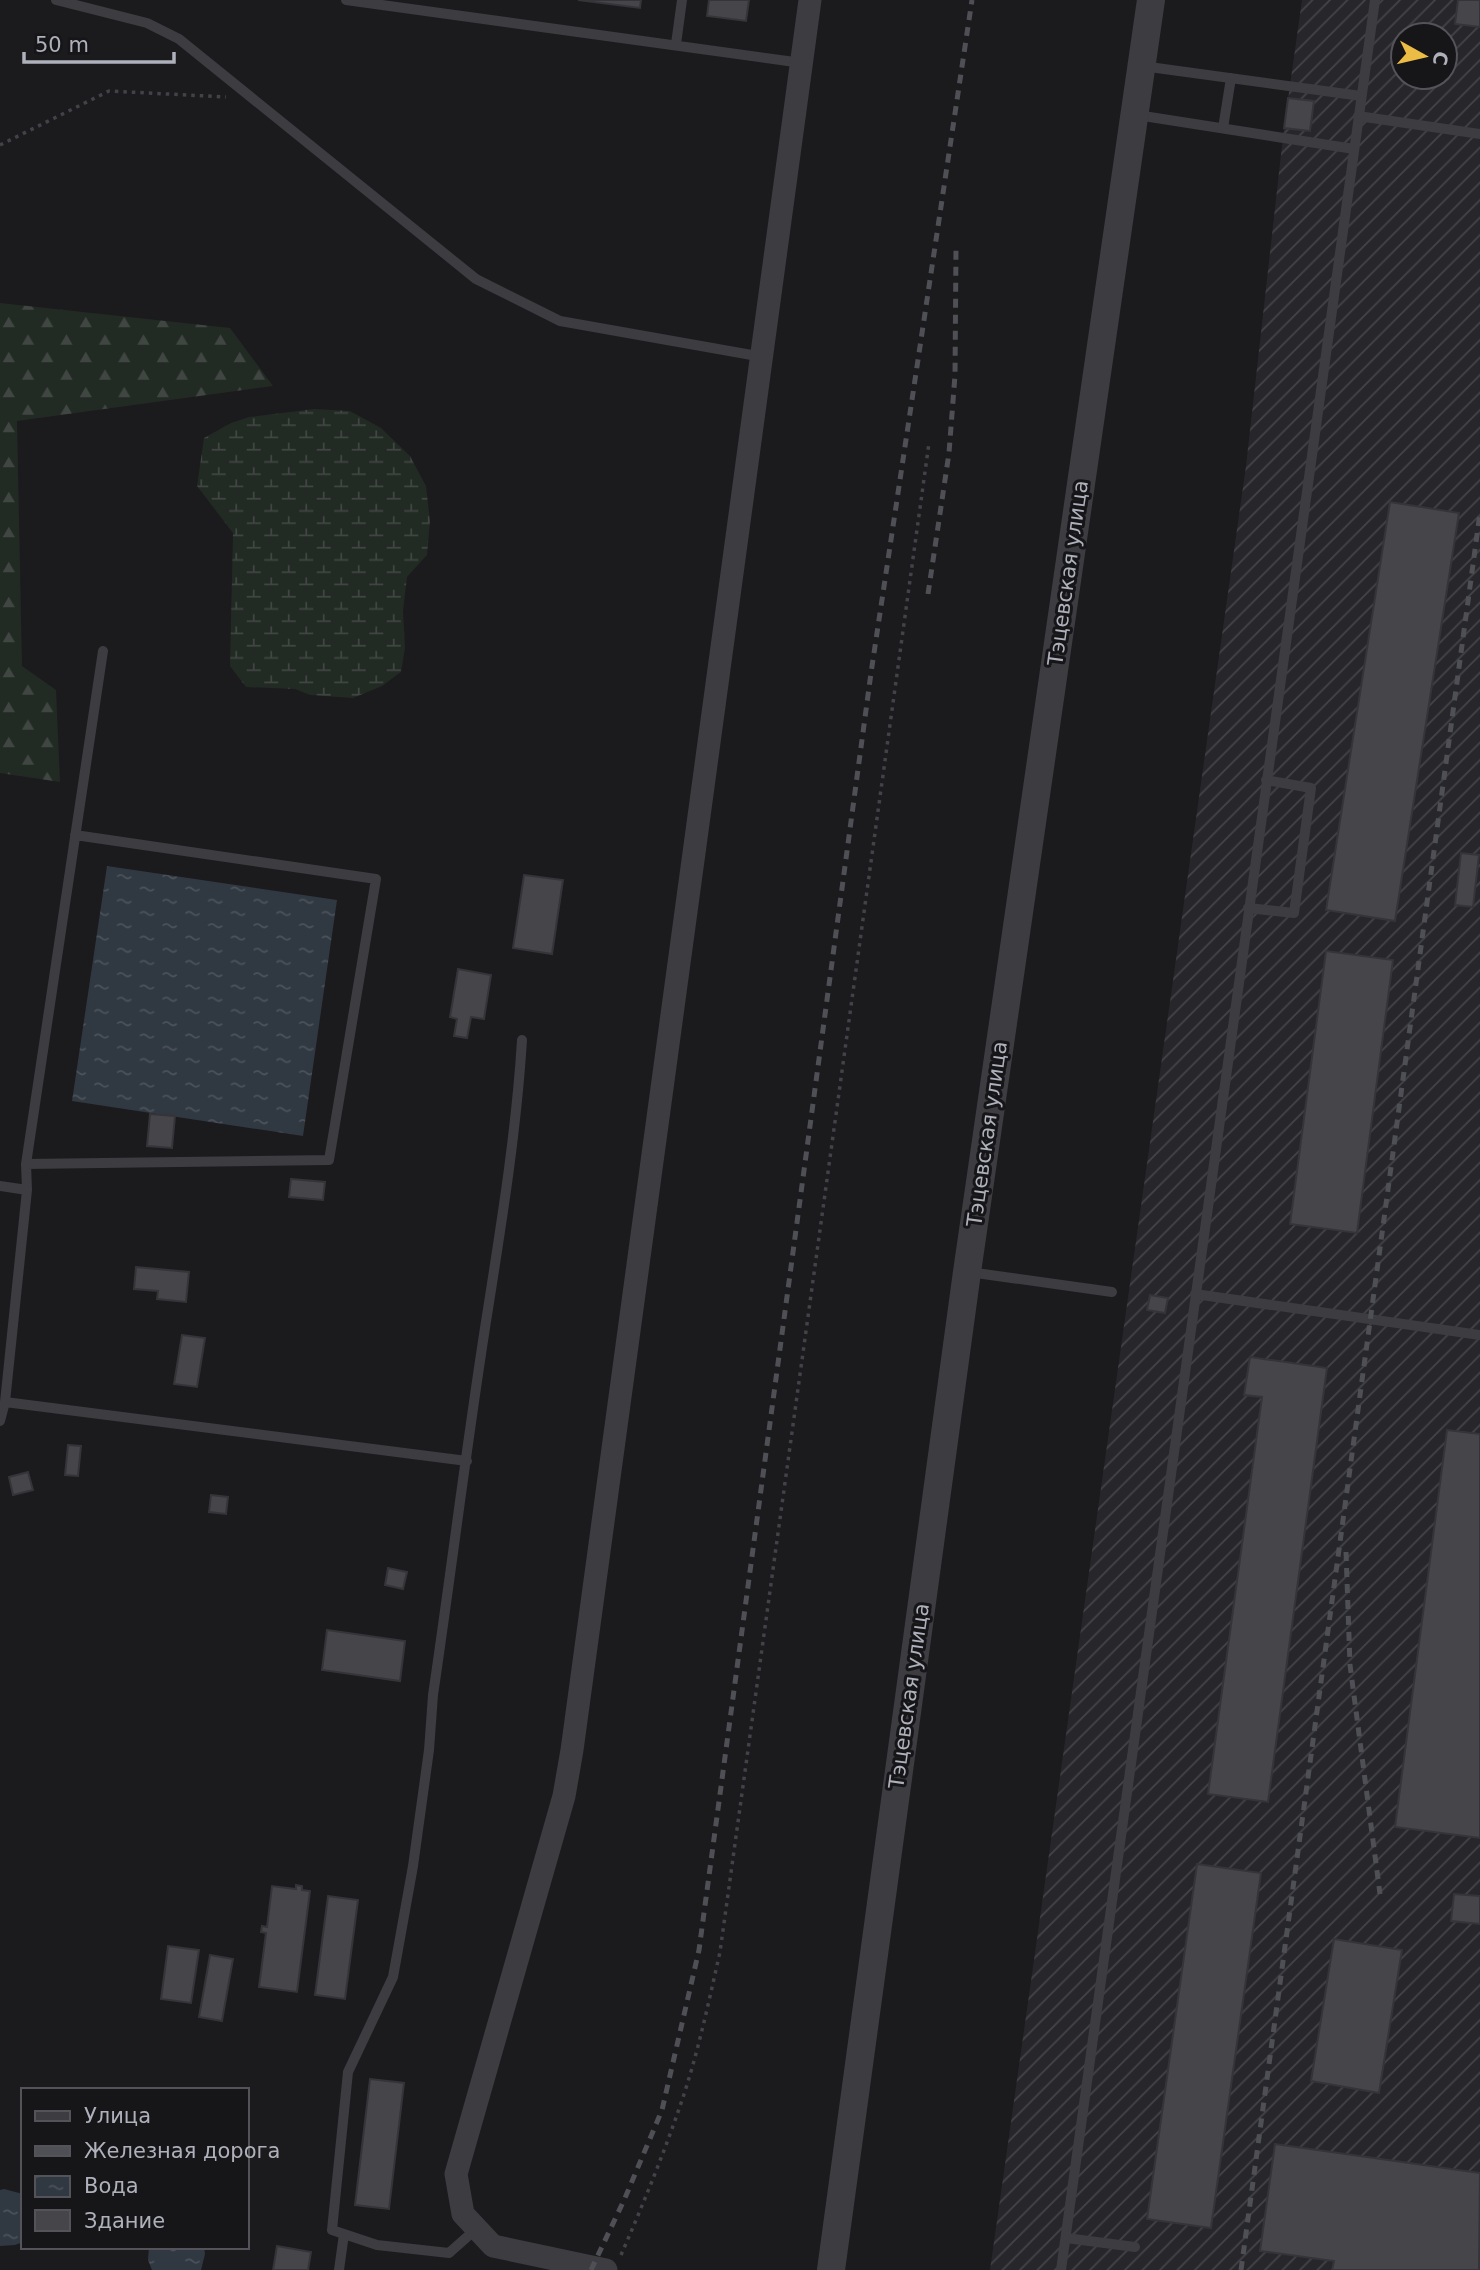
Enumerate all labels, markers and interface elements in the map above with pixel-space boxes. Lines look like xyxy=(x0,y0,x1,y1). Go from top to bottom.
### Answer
scale bar xyxy=(24,21,175,65)
north arrow xyxy=(1389,21,1459,91)
text: 50 m xyxy=(35,33,89,57)
text: С xyxy=(1429,50,1453,67)
street label: Тэцевская улица xyxy=(1043,479,1093,668)
street label: Тэцевская улица xyxy=(962,1040,1012,1229)
street label: Тэцевская улица xyxy=(884,1602,934,1791)
legend xyxy=(21,2088,248,2249)
text: Улица xyxy=(84,2104,151,2128)
text: Железная дорога xyxy=(84,2139,280,2163)
text: Вода xyxy=(84,2174,139,2198)
text: Здание xyxy=(84,2209,165,2233)

